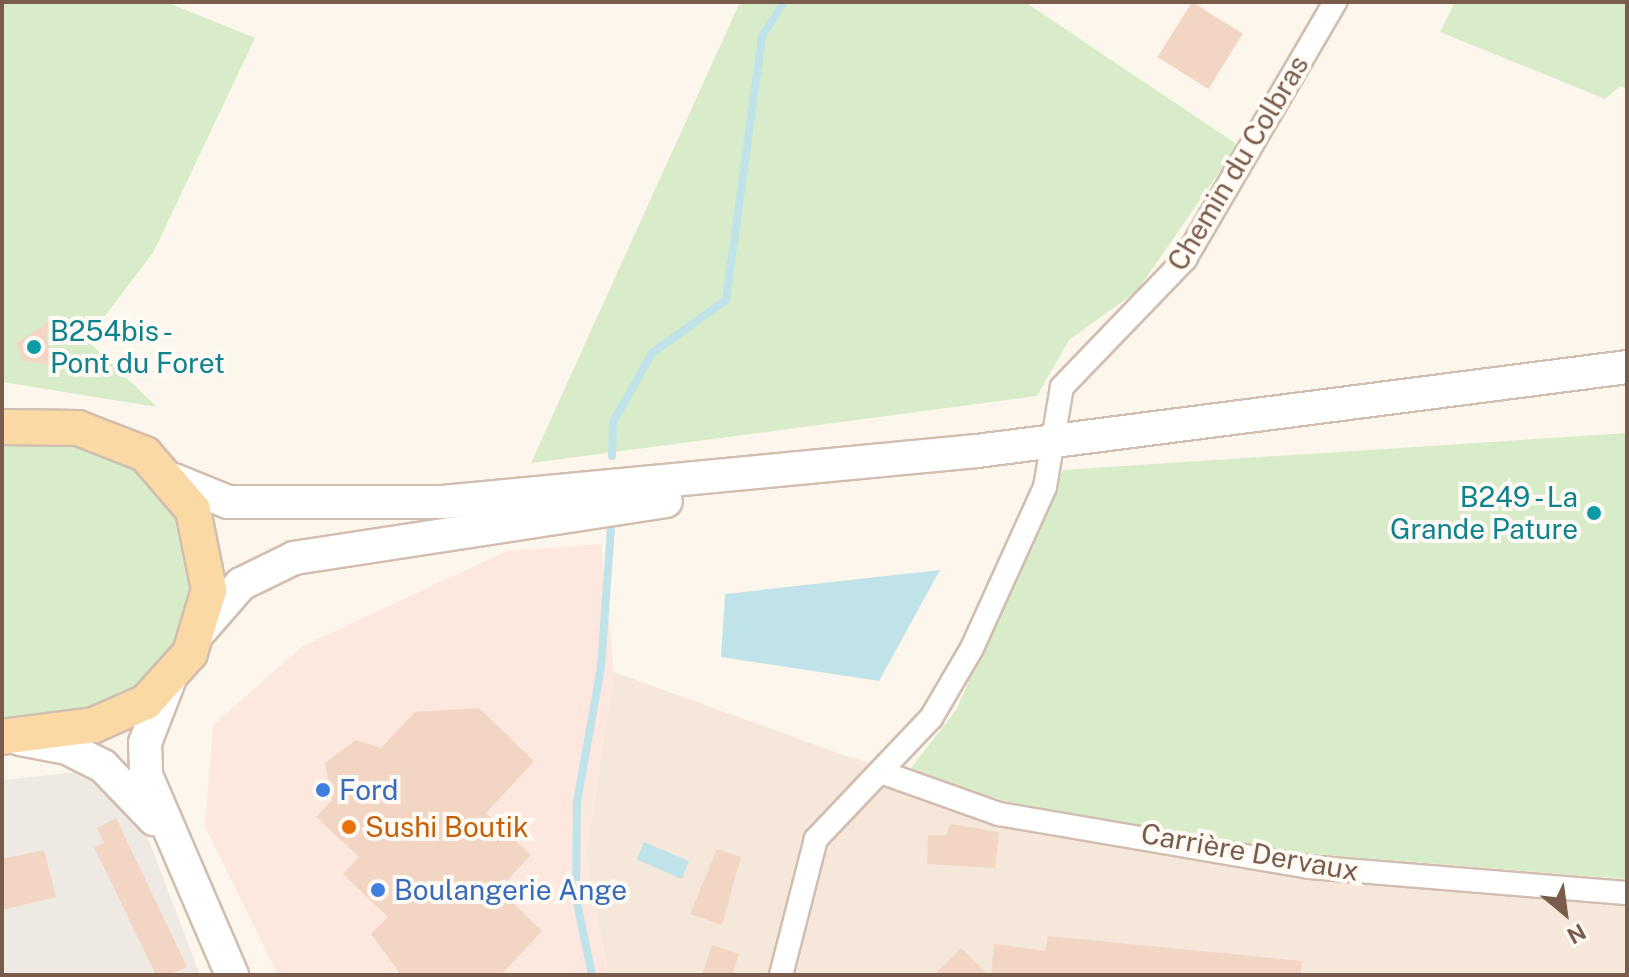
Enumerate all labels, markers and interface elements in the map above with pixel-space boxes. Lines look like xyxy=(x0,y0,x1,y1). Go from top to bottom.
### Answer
street label: Chemin du Colbras xyxy=(1160,49,1316,277)
place label: B254bis - Pont du Foret xyxy=(50,314,225,380)
marker: B254bis - Pont du Foret xyxy=(25,338,43,356)
place label: B249 - La Grande Pature xyxy=(1390,480,1578,546)
marker: B249 - La Grande Pature xyxy=(1585,504,1603,522)
place label: Ford xyxy=(339,773,398,807)
marker: Ford xyxy=(314,781,332,799)
place label: Sushi Boutik xyxy=(365,810,529,844)
street label: Carrière Dervaux xyxy=(1138,816,1362,888)
marker: Sushi Boutik xyxy=(340,818,358,836)
place label: Boulangerie Ange xyxy=(394,873,627,907)
north arrow xyxy=(1525,873,1605,953)
marker: Boulangerie Ange xyxy=(369,881,387,899)
text: N xyxy=(1563,918,1590,950)

